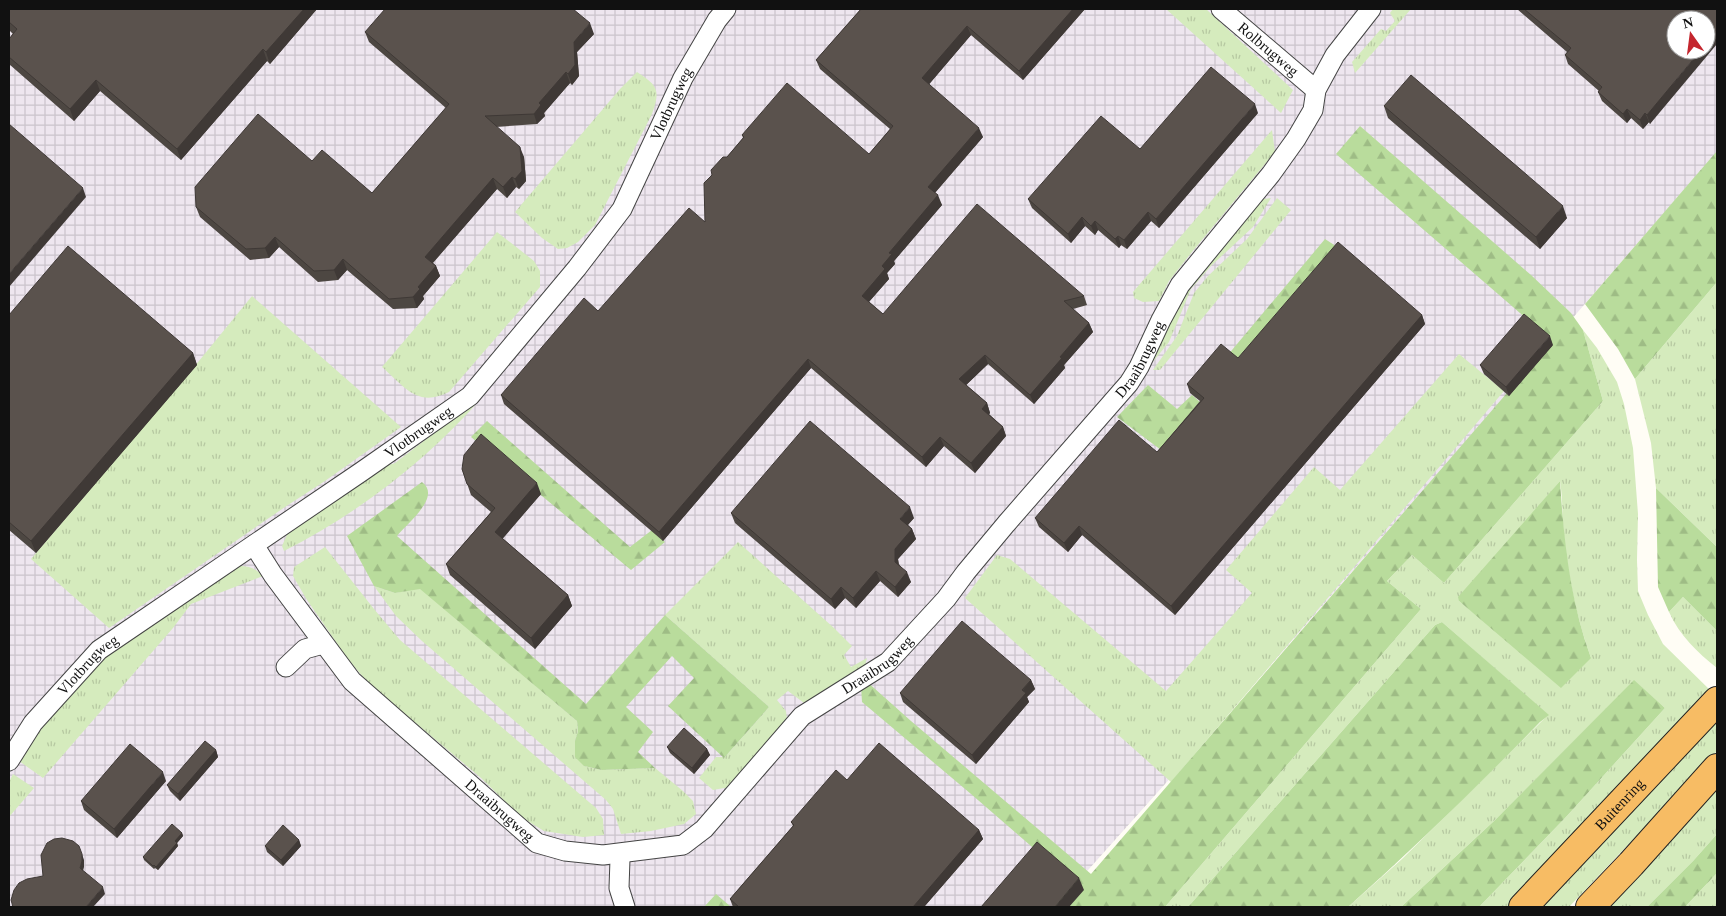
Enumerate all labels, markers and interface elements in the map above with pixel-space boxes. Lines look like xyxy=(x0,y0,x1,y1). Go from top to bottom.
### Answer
north arrow xyxy=(1666,10,1716,60)
text: N xyxy=(1681,14,1695,31)
street label: Rolbrugweg xyxy=(1235,19,1302,80)
street label: Vlotbrugweg xyxy=(647,64,696,143)
street label: Draaibrugweg xyxy=(1112,318,1168,401)
street label: Vlotbrugweg xyxy=(381,403,456,461)
street label: Vlotbrugweg xyxy=(54,631,121,698)
street label: Draaibrugweg xyxy=(839,632,916,697)
street label: Buitenring xyxy=(1592,775,1648,833)
street label: Draaibrugweg xyxy=(462,776,538,845)

